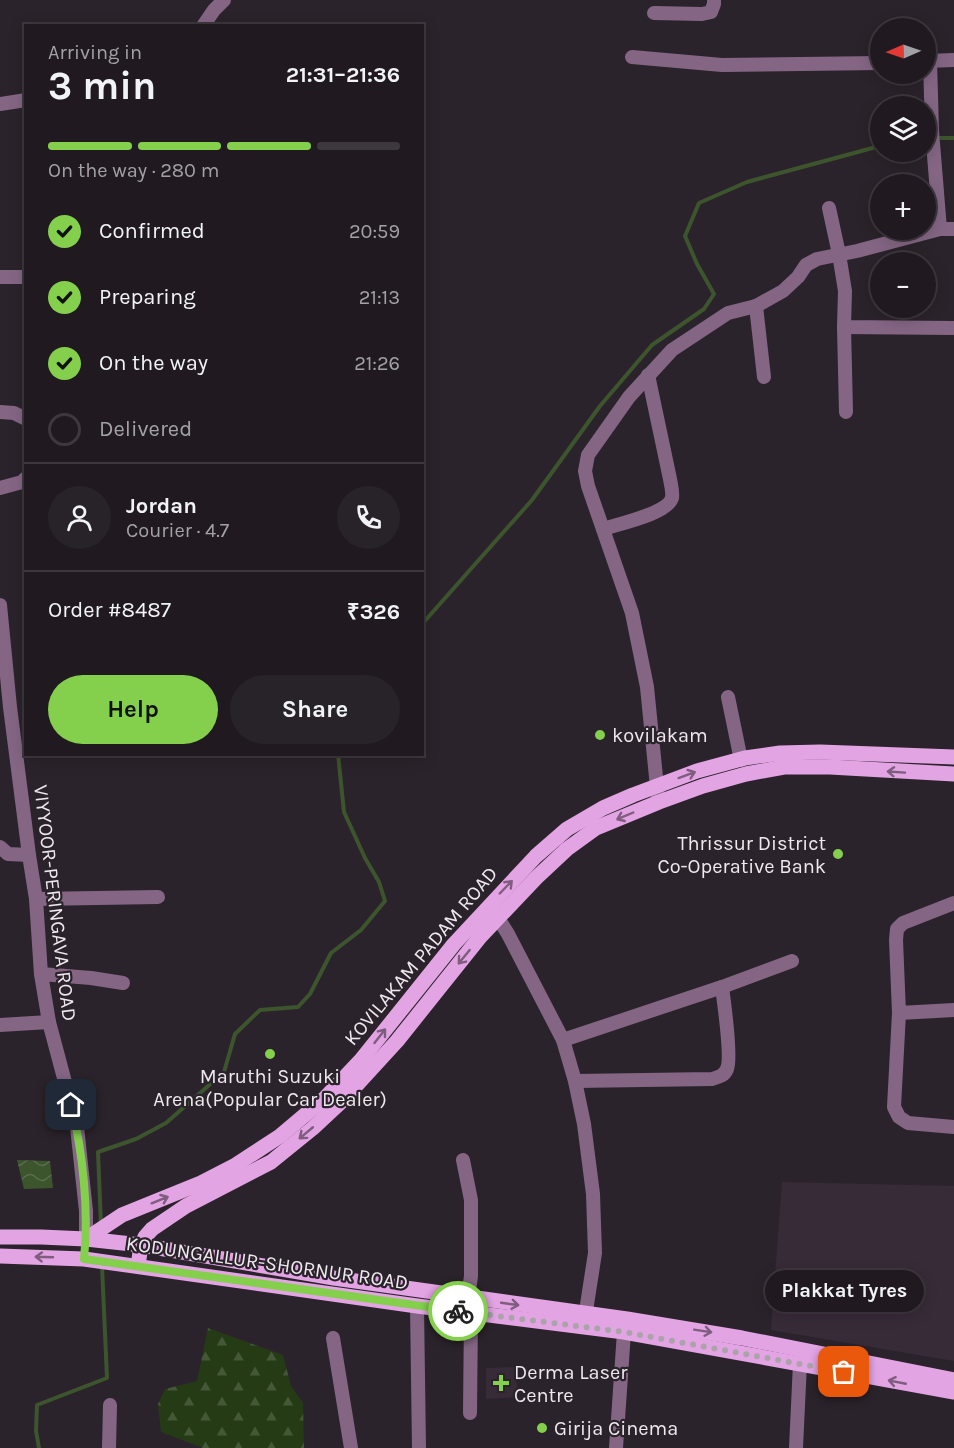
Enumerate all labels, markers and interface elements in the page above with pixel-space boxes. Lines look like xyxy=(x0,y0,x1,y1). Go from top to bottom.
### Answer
north arrow xyxy=(870,18,936,84)
map controls xyxy=(870,18,936,318)
text: Arriving in xyxy=(48,41,142,64)
text: 21:31–21:36 xyxy=(286,62,400,88)
text: 3 min xyxy=(48,63,156,109)
button: layers xyxy=(870,96,936,162)
text: On the way · 280 m xyxy=(48,159,219,182)
button: + xyxy=(870,174,936,240)
icon: check xyxy=(48,215,81,248)
text: Confirmed xyxy=(99,218,205,244)
text: 20:59 xyxy=(349,220,400,243)
button: − xyxy=(870,252,936,318)
icon: check xyxy=(48,281,81,314)
text: Preparing xyxy=(99,284,196,310)
text: 21:13 xyxy=(359,286,400,309)
icon: check xyxy=(48,347,81,380)
text: On the way xyxy=(99,350,208,376)
text: 21:26 xyxy=(354,352,400,375)
text: Delivered xyxy=(99,416,192,442)
button: person xyxy=(48,486,111,549)
button: phone xyxy=(337,486,400,549)
text: Jordan xyxy=(126,493,197,519)
text: Courier · 4.7 xyxy=(126,519,229,542)
text: Order #8487 xyxy=(48,597,171,623)
text: ₹326 xyxy=(347,599,400,625)
button: Help xyxy=(48,675,218,744)
button: Share xyxy=(230,675,400,744)
place label: kovilakam xyxy=(612,724,708,747)
marker: kovilakam xyxy=(593,728,607,742)
one-way arrow xyxy=(886,766,906,777)
one-way arrow xyxy=(677,768,696,779)
street label: VIYYOOR-PERINGAVA ROAD xyxy=(29,784,81,1022)
one-way arrow xyxy=(616,811,634,822)
place label: Thrissur District Co-Operative Bank xyxy=(657,832,826,878)
marker: Thrissur District Co-Operative Bank xyxy=(831,847,845,861)
street label: KOVILAKAM PADAM ROAD xyxy=(340,862,502,1050)
one-way arrow xyxy=(499,879,514,894)
one-way arrow xyxy=(457,949,470,965)
one-way arrow xyxy=(374,1028,387,1044)
marker: Maruthi Suzuki Arena(Popular Car Dealer) xyxy=(263,1047,277,1061)
place label: Maruthi Suzuki Arena(Popular Car Dealer) xyxy=(153,1065,387,1111)
pin xyxy=(45,1079,96,1130)
icon: home xyxy=(54,1088,87,1121)
one-way arrow xyxy=(299,1126,314,1140)
one-way arrow xyxy=(150,1193,169,1204)
street label: KODUNGALLUR-SHORNUR ROAD xyxy=(125,1232,409,1294)
one-way arrow xyxy=(35,1252,55,1263)
callout: Plakkat Tyres xyxy=(764,1270,924,1312)
text: Plakkat Tyres xyxy=(782,1279,907,1302)
courier xyxy=(428,1281,488,1341)
icon: bike xyxy=(442,1295,475,1328)
one-way arrow xyxy=(500,1298,520,1309)
one-way arrow xyxy=(693,1326,713,1337)
pin xyxy=(818,1346,869,1397)
icon: bag xyxy=(827,1355,860,1388)
place label: Derma Laser Centre xyxy=(514,1361,628,1407)
marker: Derma Laser Centre xyxy=(492,1374,510,1392)
one-way arrow xyxy=(887,1376,907,1387)
place label: Girija Cinema xyxy=(554,1417,678,1440)
marker: Girija Cinema xyxy=(535,1421,549,1435)

